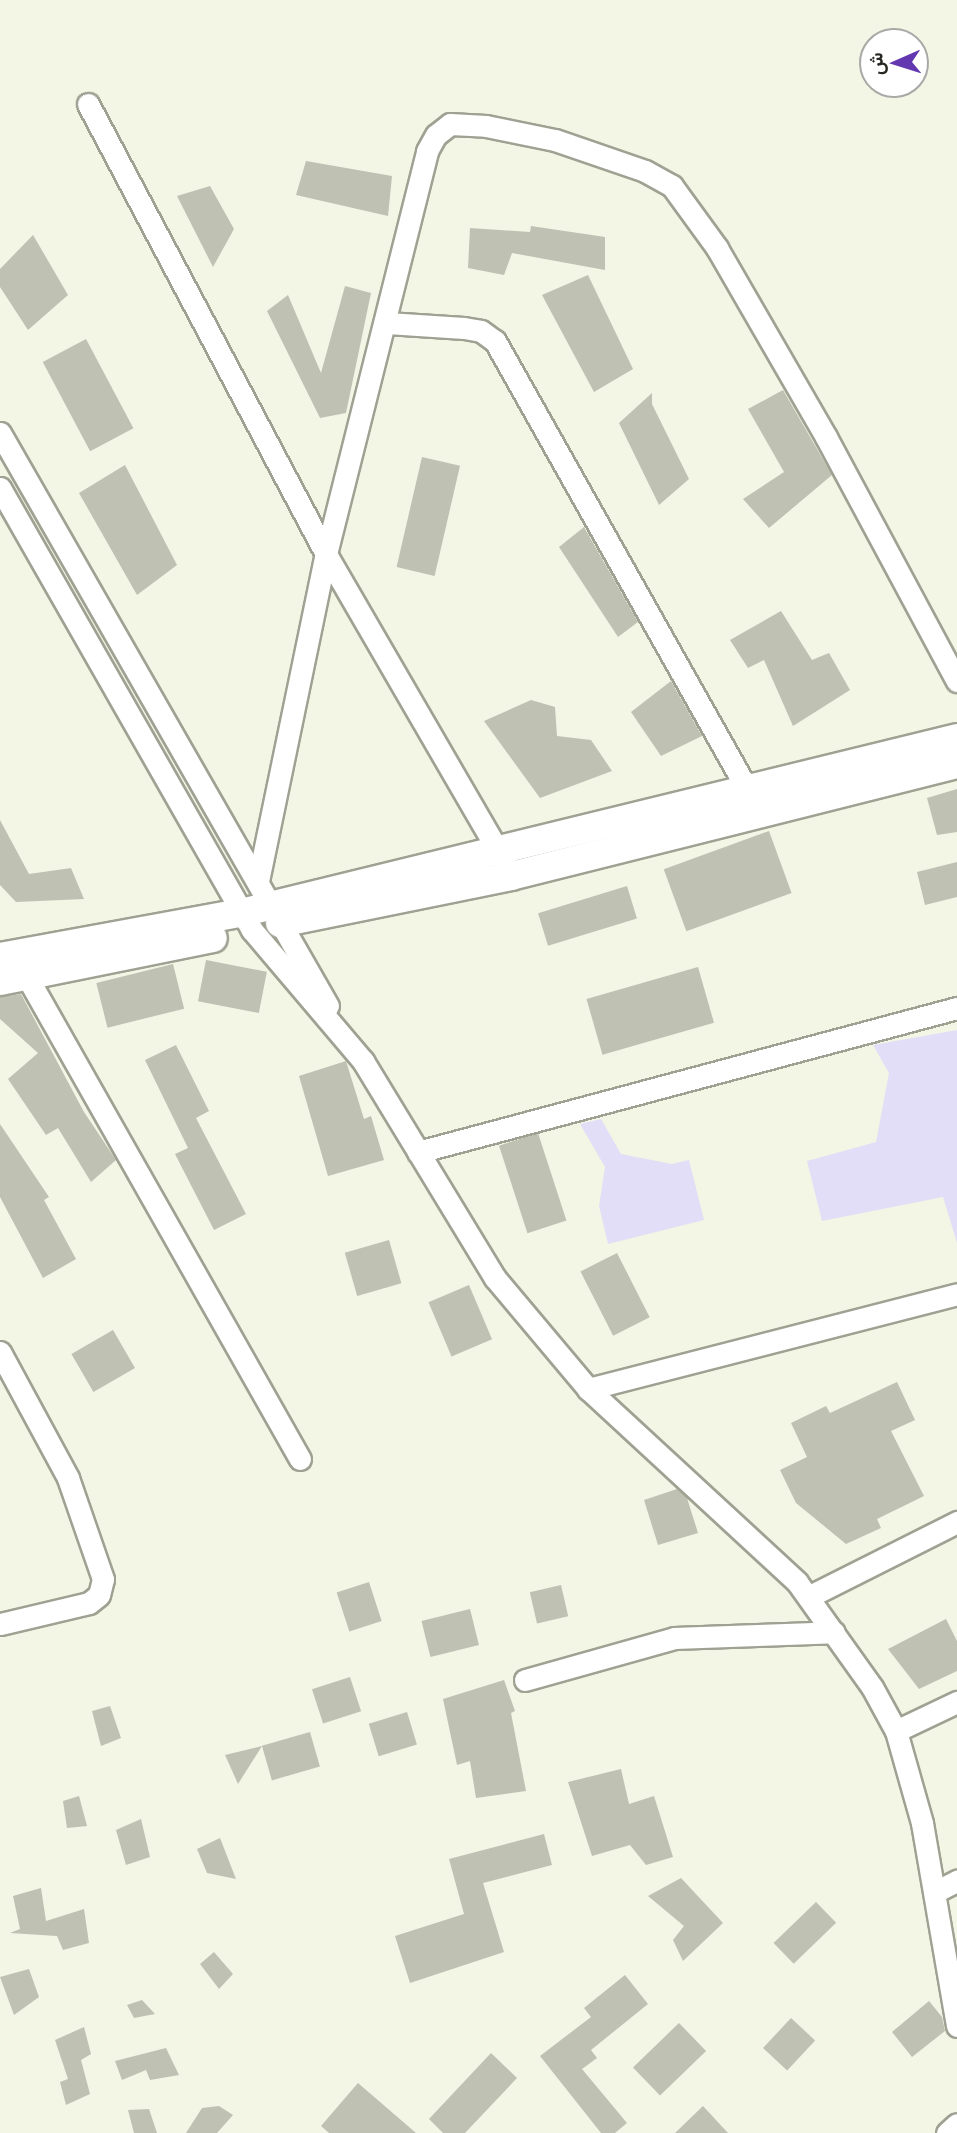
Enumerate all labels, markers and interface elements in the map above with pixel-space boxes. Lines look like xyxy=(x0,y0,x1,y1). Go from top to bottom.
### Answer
north arrow xyxy=(859,28,929,98)
text: ش xyxy=(861,52,889,76)

